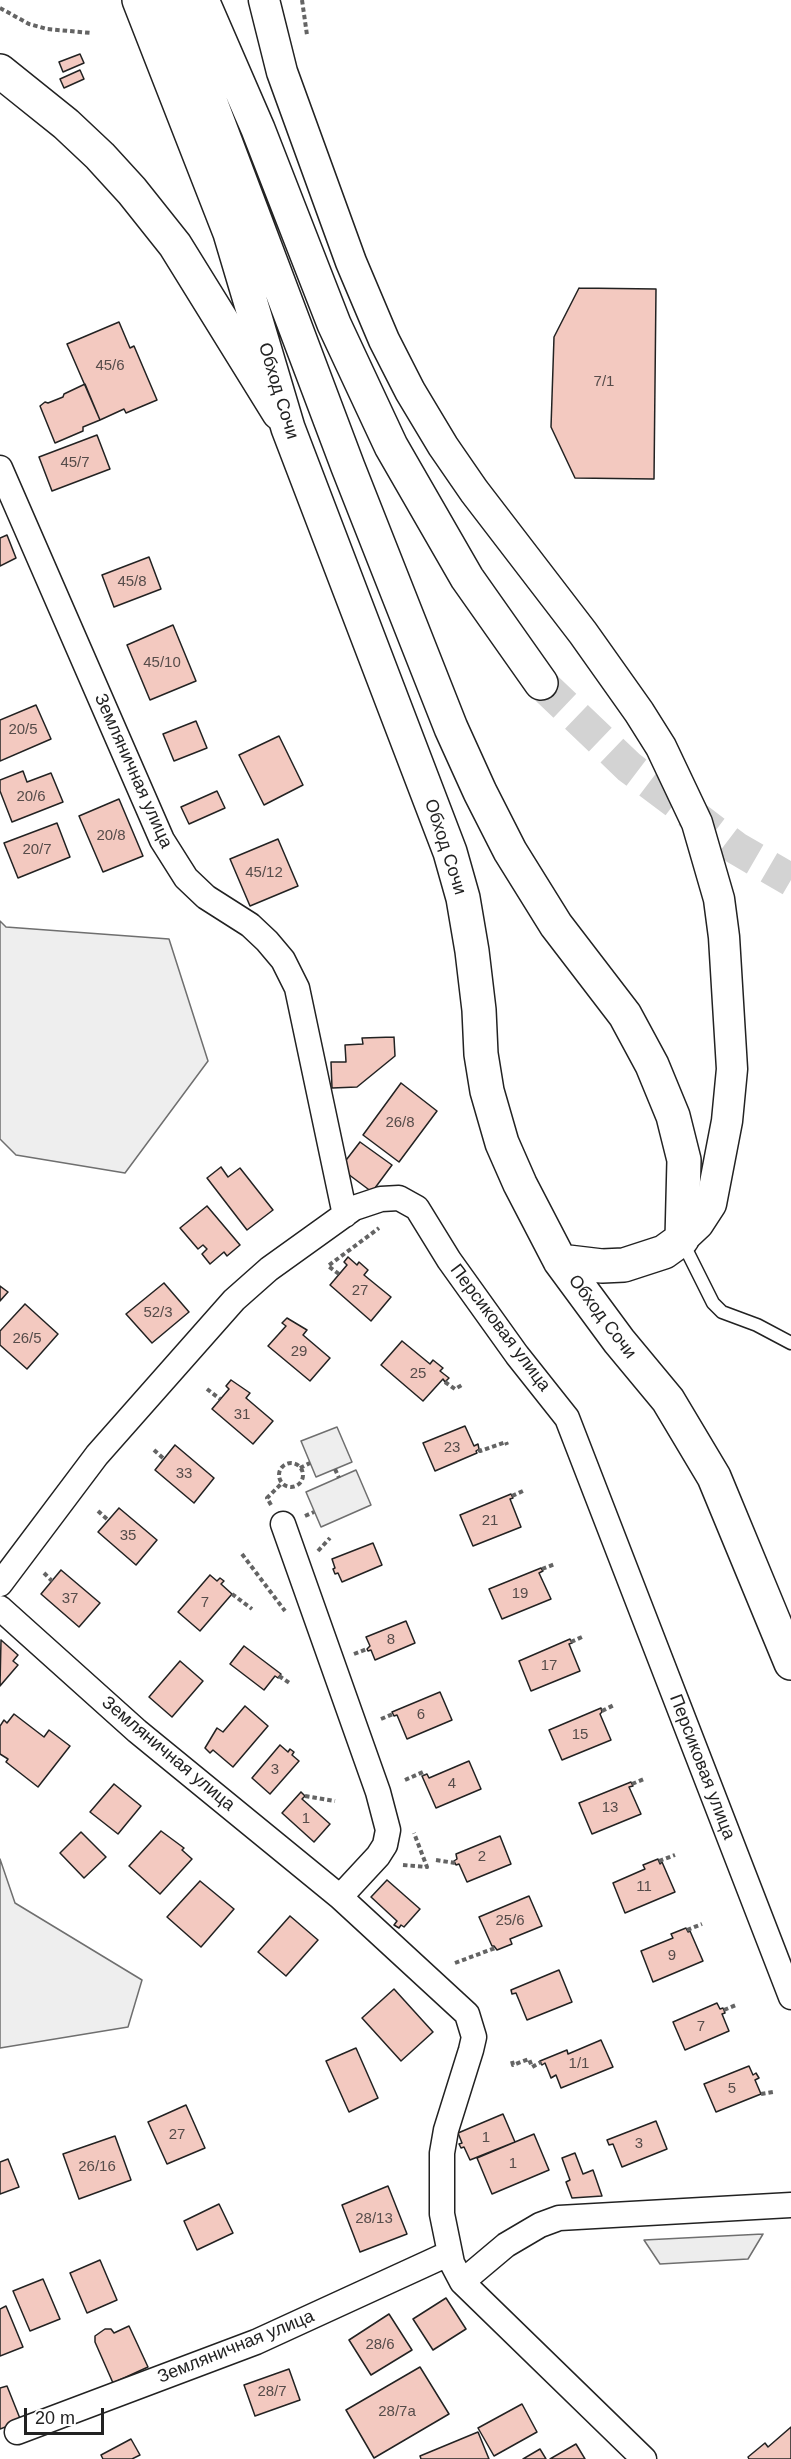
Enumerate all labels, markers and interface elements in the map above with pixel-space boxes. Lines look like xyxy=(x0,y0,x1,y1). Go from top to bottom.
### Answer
street label: Обход Сочи xyxy=(253,340,303,442)
house number: 45/6 xyxy=(95,357,125,375)
house number: 7/1 xyxy=(594,373,614,391)
house number: 45/7 xyxy=(60,454,90,472)
house number: 45/8 xyxy=(117,573,147,591)
house number: 45/10 xyxy=(143,654,181,672)
street label: Земляничная улица xyxy=(89,690,177,852)
house number: 20/5 xyxy=(8,721,38,739)
house number: 20/6 xyxy=(16,788,46,806)
street label: Обход Сочи xyxy=(419,796,471,898)
house number: 20/8 xyxy=(96,827,126,845)
house number: 20/7 xyxy=(22,841,52,859)
house number: 45/12 xyxy=(245,864,283,882)
house number: 26/8 xyxy=(385,1114,415,1132)
street label: Персиковая улица xyxy=(445,1260,555,1396)
street label: Обход Сочи xyxy=(563,1271,641,1363)
house number: 27 xyxy=(352,1282,368,1300)
house number: 52/3 xyxy=(143,1304,173,1322)
house number: 26/5 xyxy=(12,1330,42,1348)
house number: 29 xyxy=(291,1343,307,1361)
house number: 25 xyxy=(410,1365,426,1383)
house number: 31 xyxy=(234,1406,250,1424)
house number: 23 xyxy=(444,1439,460,1457)
house number: 33 xyxy=(176,1465,192,1483)
house number: 21 xyxy=(482,1512,498,1530)
house number: 35 xyxy=(120,1527,136,1545)
house number: 19 xyxy=(512,1585,528,1603)
house number: 37 xyxy=(62,1590,78,1608)
house number: 7 xyxy=(201,1594,209,1612)
house number: 8 xyxy=(387,1631,395,1649)
house number: 17 xyxy=(541,1657,557,1675)
street label: Персиковая улица xyxy=(664,1691,740,1843)
street label: Земляничная улица xyxy=(97,1692,239,1816)
house number: 6 xyxy=(417,1706,425,1724)
house number: 15 xyxy=(572,1726,588,1744)
house number: 3 xyxy=(271,1761,279,1779)
house number: 4 xyxy=(448,1775,456,1793)
house number: 13 xyxy=(602,1799,618,1817)
house number: 1 xyxy=(302,1810,310,1828)
house number: 2 xyxy=(478,1848,486,1866)
house number: 11 xyxy=(636,1878,652,1896)
house number: 25/6 xyxy=(495,1912,525,1930)
house number: 9 xyxy=(668,1947,676,1965)
house number: 7 xyxy=(697,2018,705,2036)
house number: 1/1 xyxy=(569,2055,589,2073)
house number: 5 xyxy=(728,2080,736,2098)
house number: 27 xyxy=(169,2126,185,2144)
house number: 1 xyxy=(482,2129,490,2147)
house number: 3 xyxy=(635,2135,643,2153)
house number: 1 xyxy=(509,2155,517,2173)
house number: 26/16 xyxy=(78,2158,116,2176)
house number: 28/13 xyxy=(355,2210,393,2228)
street label: Земляничная улица xyxy=(155,2306,317,2388)
house number: 28/6 xyxy=(365,2336,395,2354)
house number: 28/7 xyxy=(257,2383,287,2401)
scale bar xyxy=(27,2396,106,2434)
house number: 28/7а xyxy=(378,2403,416,2421)
text: 20 m xyxy=(35,2408,75,2428)

